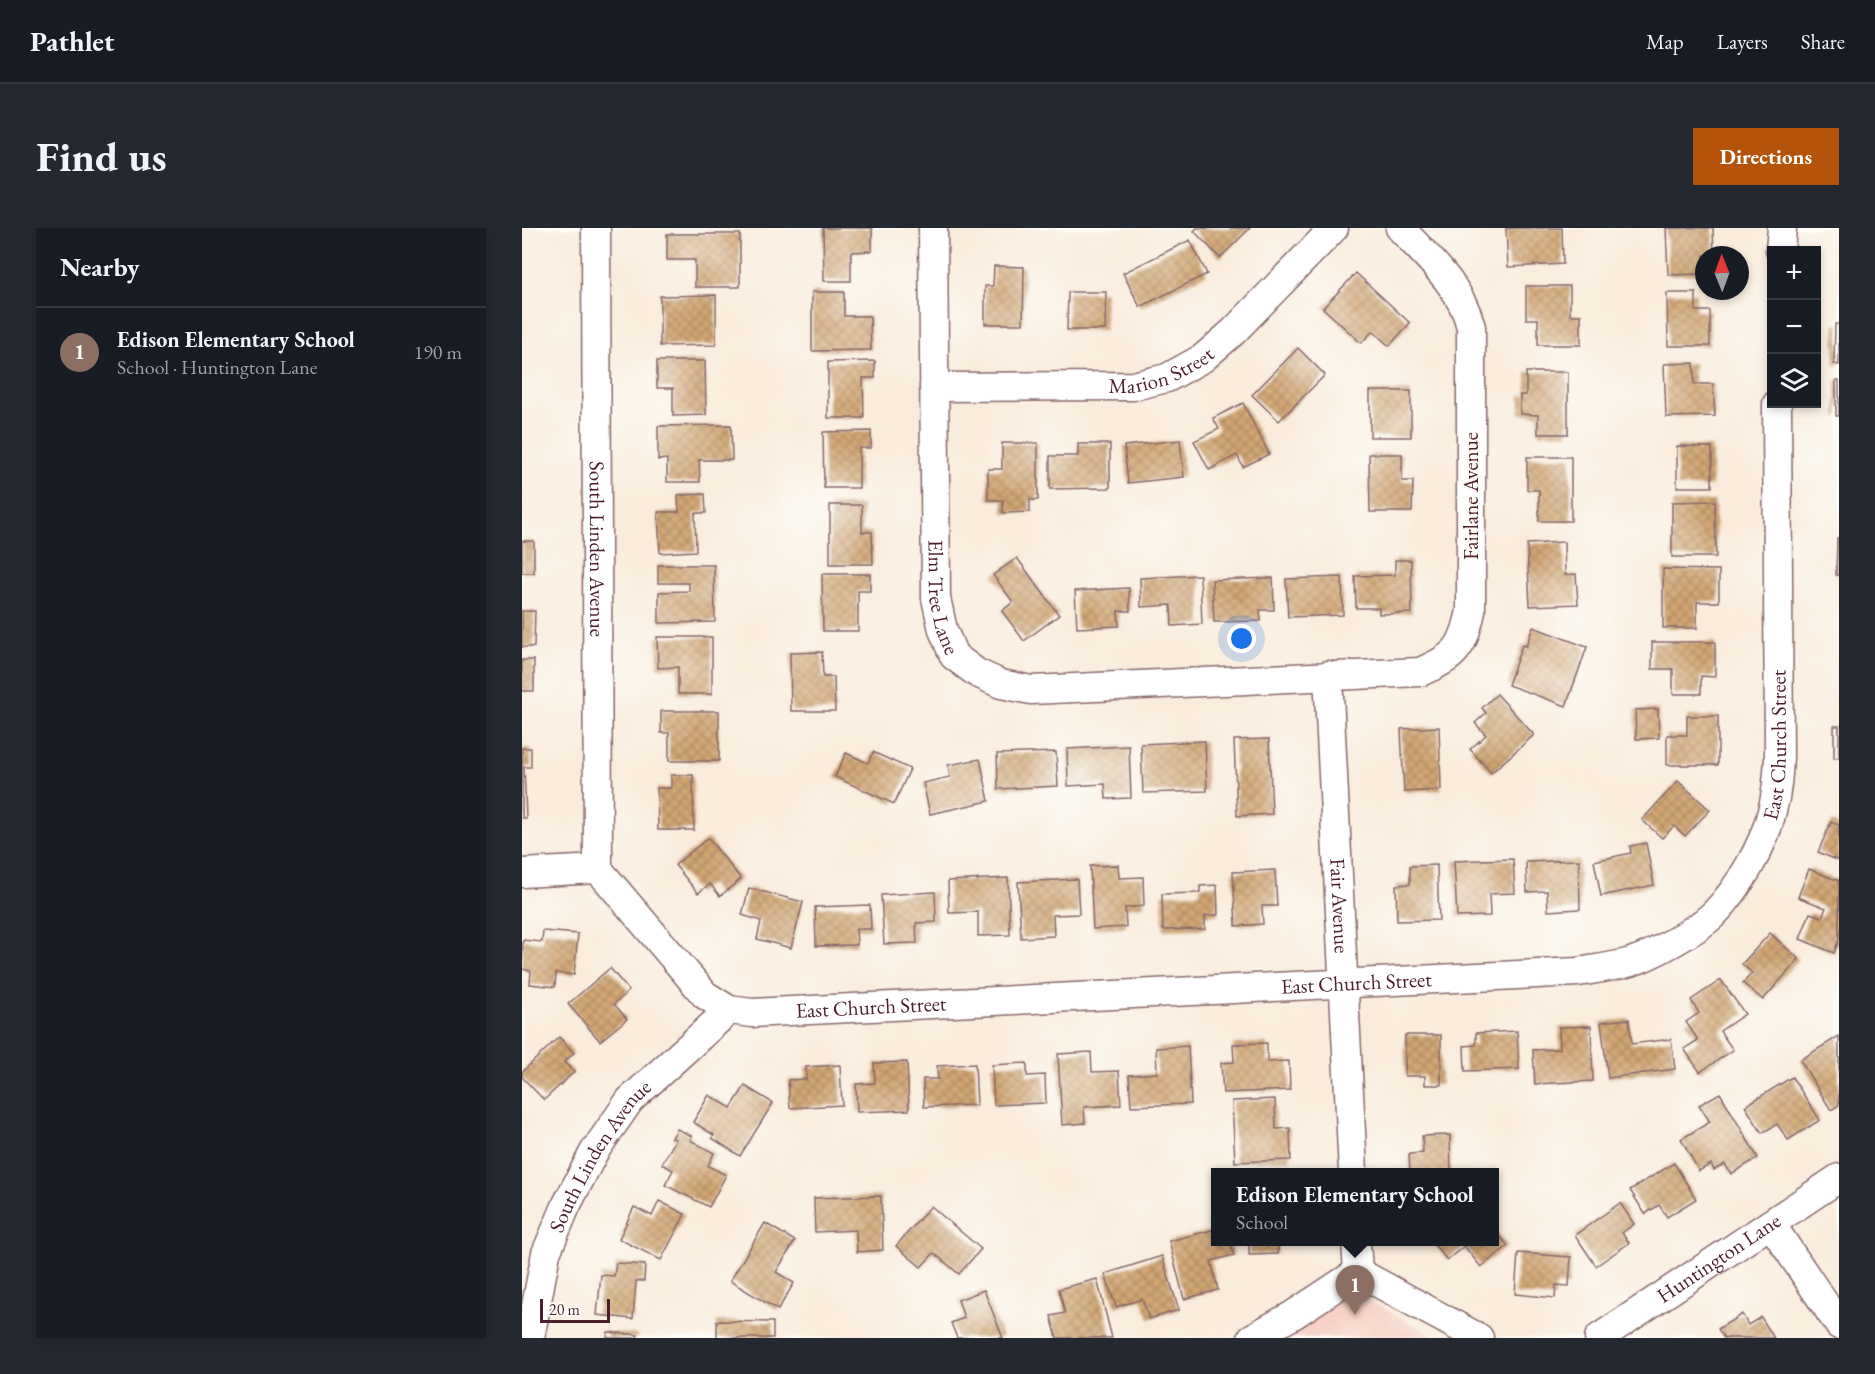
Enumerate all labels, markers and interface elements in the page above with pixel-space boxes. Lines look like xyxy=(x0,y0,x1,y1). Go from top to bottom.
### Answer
text: Pathlet xyxy=(30,23,114,59)
text: Map xyxy=(1646,28,1684,55)
text: Layers xyxy=(1717,28,1768,55)
text: Share xyxy=(1801,28,1845,55)
button: Directions xyxy=(1693,128,1839,185)
text: Find us xyxy=(36,129,167,184)
north arrow xyxy=(1695,246,1749,300)
map controls xyxy=(1767,246,1821,408)
button: + xyxy=(1767,246,1821,300)
text: Nearby xyxy=(60,250,140,284)
button: − xyxy=(1767,300,1821,354)
text: Edison Elementary School xyxy=(117,325,355,354)
text: 1 xyxy=(74,339,85,365)
text: 190 m xyxy=(414,339,462,365)
street label: Marion Street xyxy=(1108,340,1220,399)
text: School · Huntington Lane xyxy=(117,354,318,380)
button: layers xyxy=(1767,354,1821,408)
street label: Fairlane Avenue xyxy=(1457,432,1484,560)
street label: South Linden Avenue xyxy=(584,461,611,637)
street label: Elm Tree Lane xyxy=(923,539,966,659)
your location xyxy=(1227,624,1256,653)
street label: East Church Street xyxy=(1756,669,1792,823)
street label: Fair Avenue xyxy=(1324,857,1356,954)
street label: East Church Street xyxy=(1280,965,1433,1000)
street label: East Church Street xyxy=(795,989,947,1024)
street label: South Linden Avenue xyxy=(542,1073,657,1236)
popup xyxy=(1211,1168,1499,1246)
text: Edison Elementary School xyxy=(1236,1180,1474,1209)
street label: Huntington Lane xyxy=(1651,1207,1786,1309)
text: School xyxy=(1236,1209,1288,1235)
pin: 1 xyxy=(1336,1266,1374,1315)
scale bar xyxy=(540,1296,610,1324)
text: 20 m xyxy=(549,1299,580,1320)

